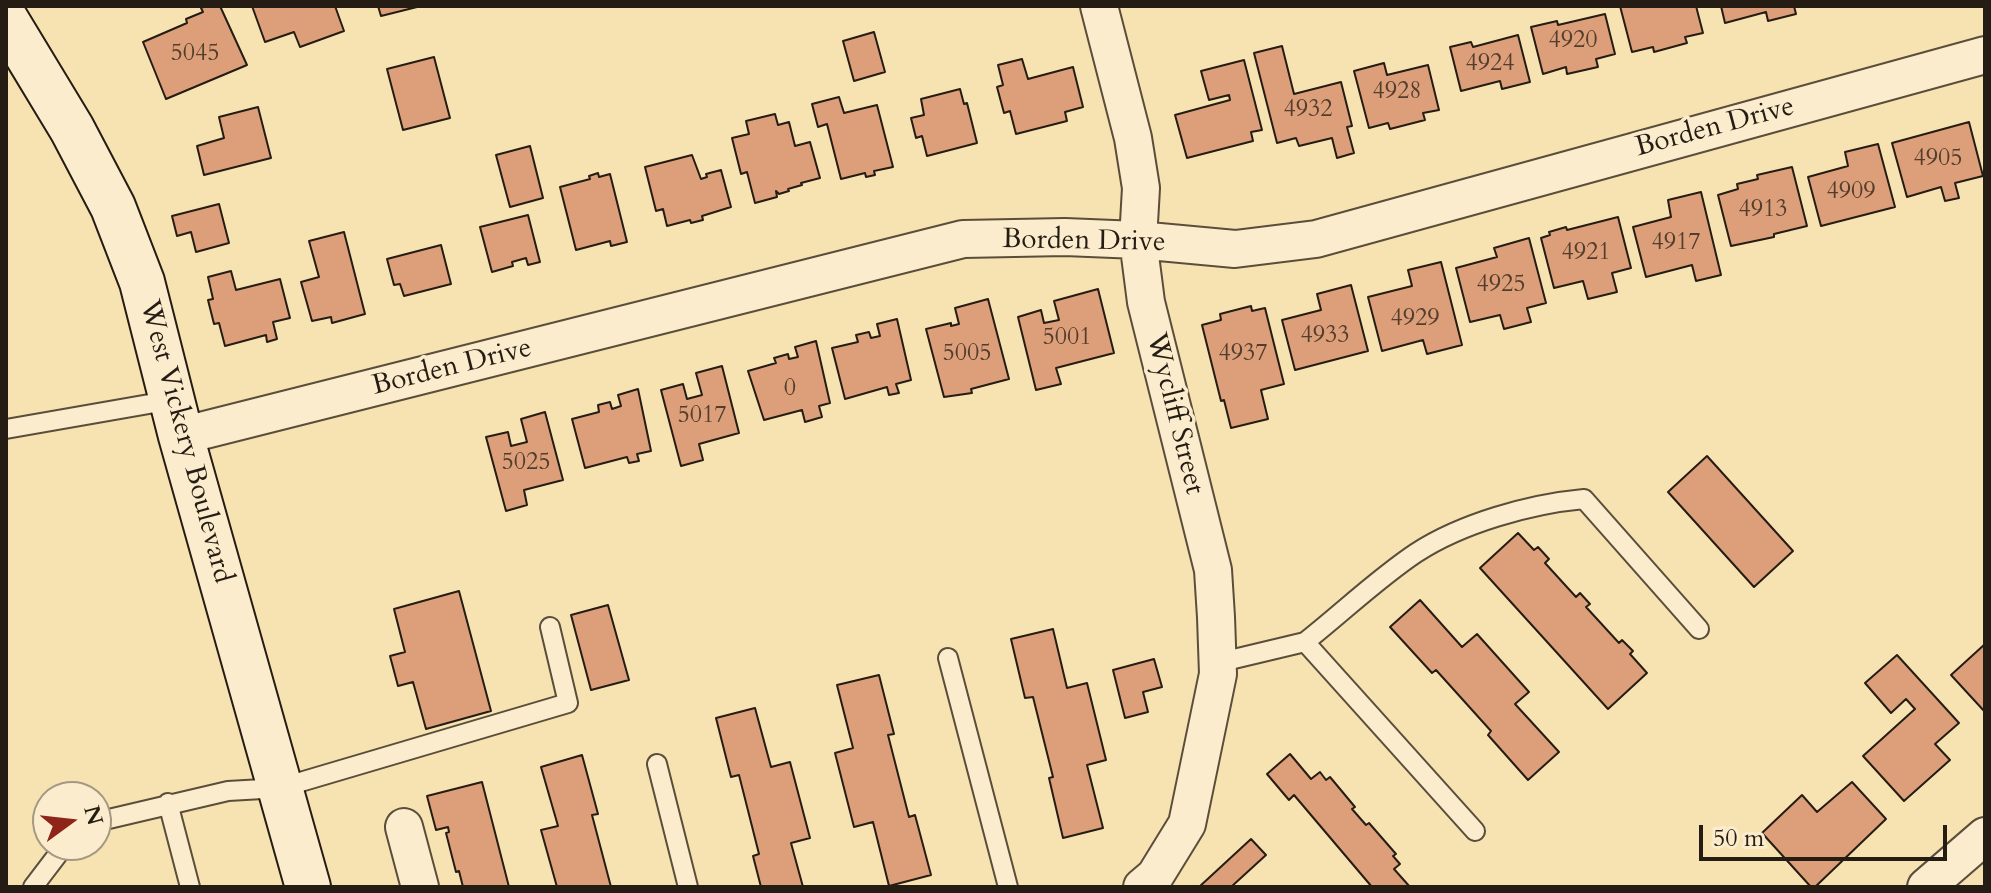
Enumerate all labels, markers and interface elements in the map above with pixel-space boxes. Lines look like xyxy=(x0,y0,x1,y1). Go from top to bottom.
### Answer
house number: 4920 xyxy=(1548,27,1598,55)
house number: 5045 xyxy=(170,40,220,68)
house number: 4924 xyxy=(1465,50,1515,78)
house number: 4928 xyxy=(1372,78,1422,106)
street label: Borden Drive xyxy=(1632,91,1798,165)
house number: 4932 xyxy=(1283,96,1333,124)
house number: 4905 xyxy=(1913,145,1963,173)
house number: 4909 xyxy=(1826,178,1876,206)
house number: 4913 xyxy=(1738,196,1788,224)
street label: Borden Drive xyxy=(1002,224,1166,260)
house number: 4917 xyxy=(1651,229,1701,257)
house number: 4921 xyxy=(1561,239,1611,267)
house number: 4925 xyxy=(1476,271,1526,299)
street label: West Vickery Boulevard xyxy=(131,297,239,587)
house number: 4929 xyxy=(1390,305,1440,333)
house number: 4933 xyxy=(1300,322,1350,350)
house number: 5001 xyxy=(1042,324,1092,352)
street label: Wycliff Street xyxy=(1138,330,1210,498)
street label: Borden Drive xyxy=(369,332,535,404)
house number: 5005 xyxy=(942,340,992,368)
house number: 4937 xyxy=(1218,340,1268,368)
house number: 0 xyxy=(784,375,796,403)
house number: 5017 xyxy=(677,402,727,430)
house number: 5025 xyxy=(501,449,551,477)
north arrow xyxy=(32,781,112,861)
text: N xyxy=(76,802,110,828)
scale bar xyxy=(1703,809,1951,859)
text: 50 m xyxy=(1713,822,1764,855)

